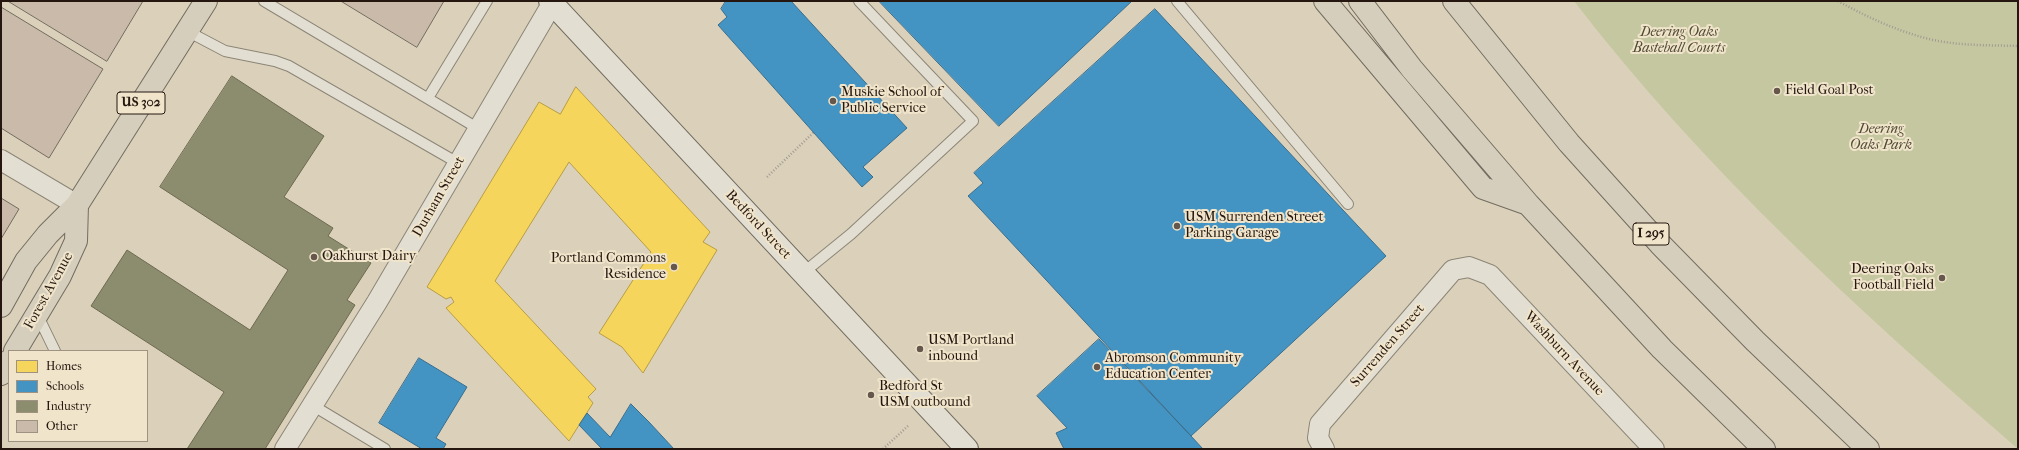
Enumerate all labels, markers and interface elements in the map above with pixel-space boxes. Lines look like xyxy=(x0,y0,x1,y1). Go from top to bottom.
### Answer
park label: Deering Oaks Basteball Courts xyxy=(1633,25,1725,58)
place label: Field Goal Post xyxy=(1785,83,1874,99)
place label: Muskie School of Public Service xyxy=(841,85,942,118)
marker: Field Goal Post xyxy=(1772,86,1782,96)
road number: US 302 xyxy=(117,92,165,114)
marker: Muskie School of Public Service xyxy=(828,96,838,106)
park label: Deering Oaks Park xyxy=(1850,122,1912,154)
street label: Durham Street xyxy=(409,154,469,240)
street label: Bedford Street xyxy=(722,187,794,263)
place label: USM Surrenden Street Parking Garage xyxy=(1185,210,1323,242)
marker: USM Surrenden Street Parking Garage xyxy=(1172,221,1182,231)
road number: I 295 xyxy=(1633,223,1669,245)
street label: Forest Avenue xyxy=(21,249,77,333)
place label: Oakhurst Dairy xyxy=(322,249,416,265)
place label: Portland Commons Residence xyxy=(551,251,666,284)
marker: Oakhurst Dairy xyxy=(309,252,319,262)
marker: Portland Commons Residence xyxy=(669,262,679,272)
place label: Deering Oaks Football Field xyxy=(1851,262,1934,294)
marker: Deering Oaks Football Field xyxy=(1937,273,1947,283)
street label: Surrenden Street xyxy=(1347,301,1429,391)
street label: Washburn Avenue xyxy=(1520,308,1608,400)
place label: USM Portland inbound xyxy=(928,333,1014,366)
marker: USM Portland inbound xyxy=(915,344,925,354)
legend xyxy=(8,350,148,442)
place label: Abromson Community Education Center xyxy=(1105,351,1241,384)
text: Homes xyxy=(46,359,82,373)
marker: Abromson Community Education Center xyxy=(1092,362,1102,372)
text: Schools xyxy=(46,379,84,393)
place label: Bedford St USM outbound xyxy=(879,379,971,412)
marker: Bedford St USM outbound xyxy=(866,390,876,400)
text: Industry xyxy=(46,399,91,413)
text: Other xyxy=(46,419,78,433)

